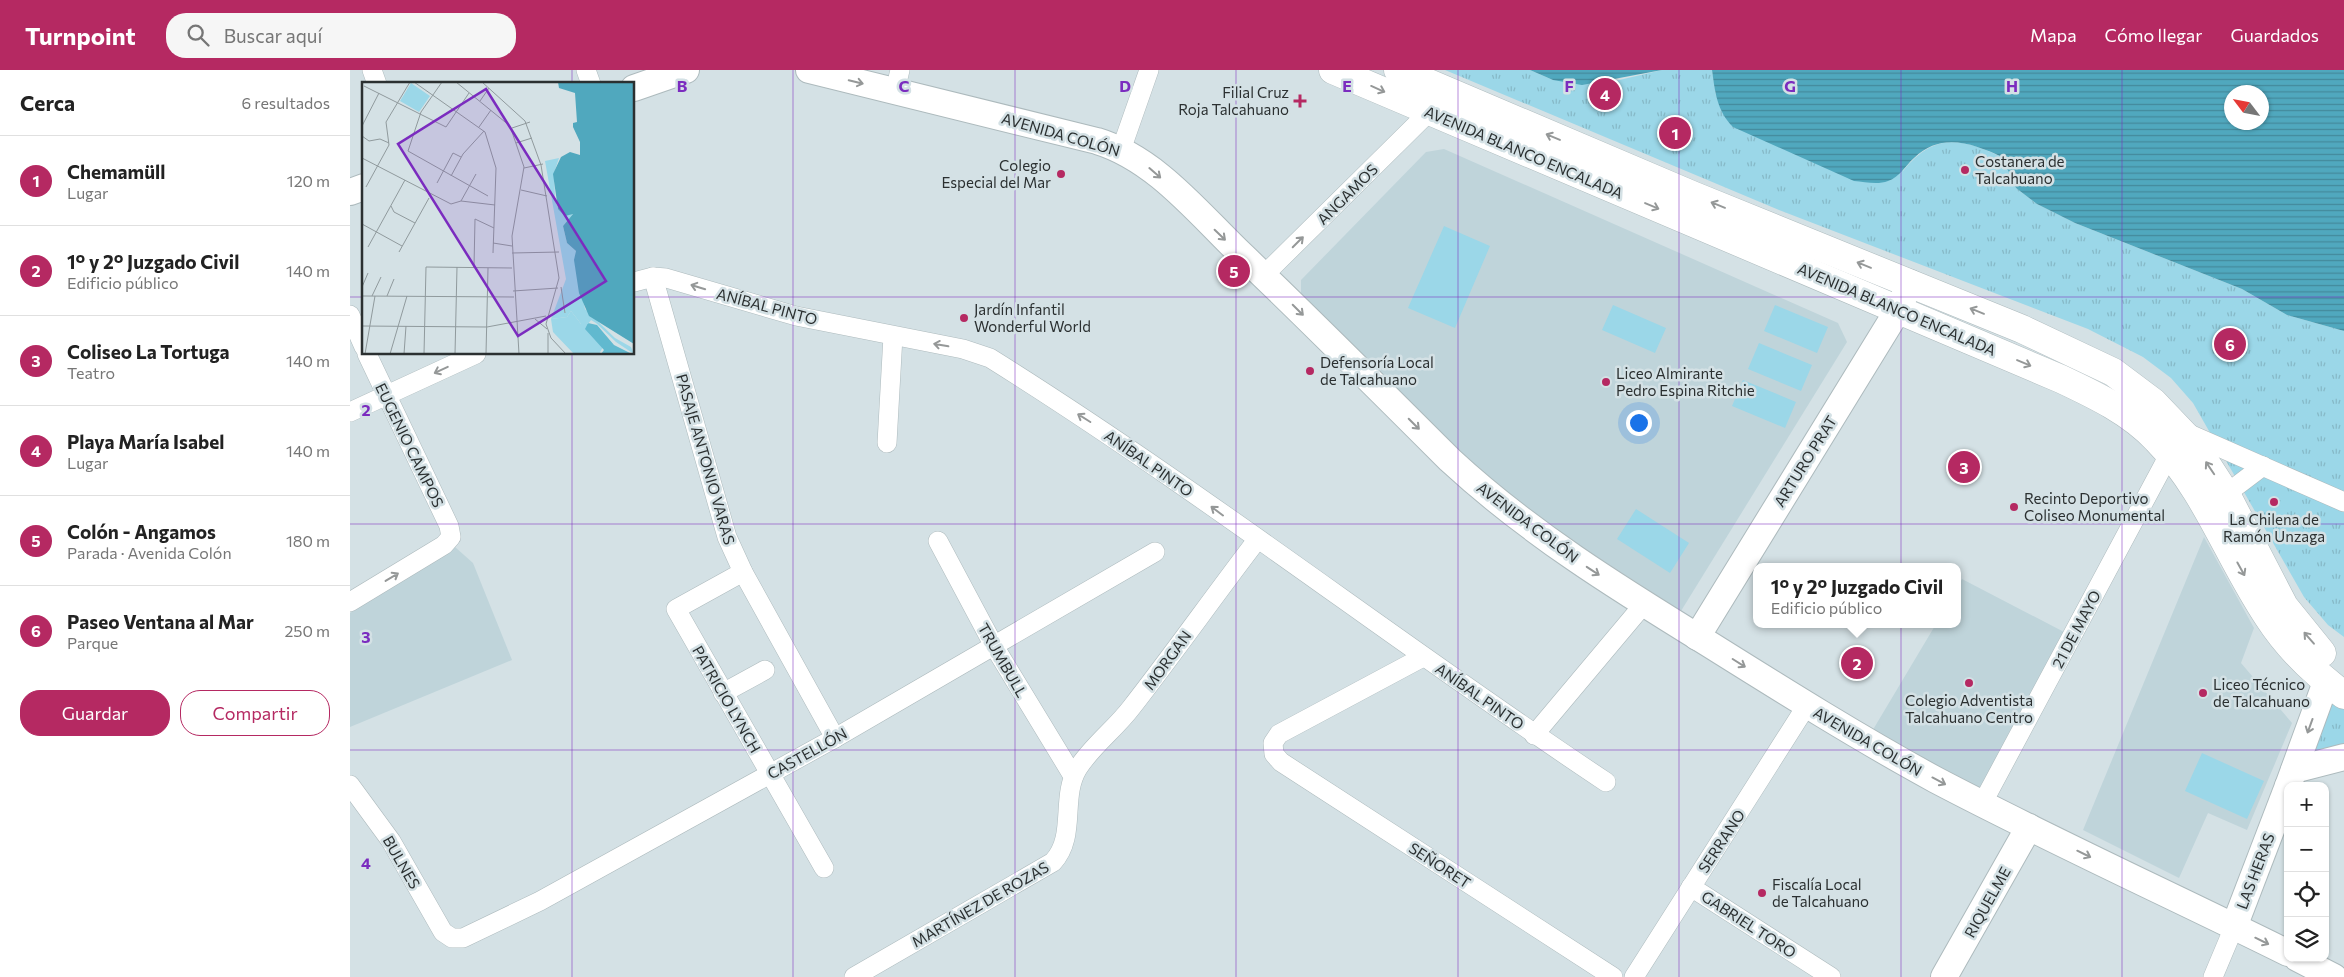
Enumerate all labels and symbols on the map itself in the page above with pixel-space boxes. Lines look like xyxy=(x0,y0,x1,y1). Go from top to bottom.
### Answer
pin: 4 xyxy=(1589,75,1621,113)
text: B xyxy=(677,76,688,95)
text: C xyxy=(899,76,910,95)
text: D xyxy=(1119,76,1131,95)
text: E xyxy=(1342,76,1352,95)
text: F xyxy=(1564,76,1574,95)
text: G xyxy=(1784,76,1796,95)
text: H xyxy=(2006,76,2018,95)
one-way arrow xyxy=(848,78,864,87)
inset map xyxy=(362,82,635,355)
place label: Filial Cruz Roja Talcahuano xyxy=(1178,83,1289,118)
one-way arrow xyxy=(1370,84,1385,94)
north arrow xyxy=(2224,85,2269,130)
marker: Filial Cruz Roja Talcahuano xyxy=(1293,94,1307,108)
street label: AVENIDA BLANCO ENCALADA xyxy=(1422,102,1626,202)
street label: AVENIDA COLÓN xyxy=(1000,108,1122,159)
pin: 1 xyxy=(1659,114,1691,152)
one-way arrow xyxy=(1546,131,1561,141)
place label: Costanera de Talcahuano xyxy=(1975,152,2065,187)
place label: Colegio Especial del Mar xyxy=(941,156,1051,191)
street label: ANGAMOS xyxy=(1313,160,1381,228)
marker: Costanera de Talcahuano xyxy=(1959,164,1971,176)
one-way arrow xyxy=(1148,167,1161,178)
marker: Colegio Especial del Mar xyxy=(1055,168,1067,180)
one-way arrow xyxy=(1711,200,1726,210)
one-way arrow xyxy=(1644,202,1659,212)
one-way arrow xyxy=(1214,229,1227,241)
one-way arrow xyxy=(1292,235,1304,248)
pin: 5 xyxy=(1218,252,1250,290)
street label: AVENIDA BLANCO ENCALADA xyxy=(1795,259,1999,359)
one-way arrow xyxy=(1857,259,1872,268)
one-way arrow xyxy=(690,281,706,291)
street label: ANÍBAL PINTO xyxy=(715,283,820,328)
place label: Jardín Infantil Wonderful World xyxy=(974,300,1091,335)
one-way arrow xyxy=(1292,304,1304,316)
one-way arrow xyxy=(1970,305,1985,315)
marker: Jardín Infantil Wonderful World xyxy=(958,312,970,324)
pin: 6 xyxy=(2214,325,2246,363)
one-way arrow xyxy=(933,339,949,349)
place label: Defensoría Local de Talcahuano xyxy=(1320,353,1434,388)
one-way arrow xyxy=(2016,358,2031,368)
place label: Liceo Almirante Pedro Espina Ritchie xyxy=(1616,364,1755,399)
marker: Defensoría Local de Talcahuano xyxy=(1304,365,1316,377)
one-way arrow xyxy=(434,366,449,375)
street label: PASAJE ANTONIO VARAS xyxy=(673,372,739,547)
marker: Liceo Almirante Pedro Espina Ritchie xyxy=(1600,376,1612,388)
street label: EUGENIO CAMPOS xyxy=(372,380,448,510)
text: 2 xyxy=(361,400,371,419)
your location xyxy=(1626,410,1652,436)
street label: ARTURO PRAT xyxy=(1770,412,1840,510)
one-way arrow xyxy=(1077,413,1091,423)
one-way arrow xyxy=(1408,418,1420,430)
street label: ANÍBAL PINTO xyxy=(1101,425,1197,500)
pin: 3 xyxy=(1948,448,1980,486)
one-way arrow xyxy=(2205,461,2215,475)
street label: AVENIDA COLÓN xyxy=(1474,477,1583,566)
place label: Recinto Deportivo Coliseo Monumental xyxy=(2024,489,2165,524)
marker: La Chilena de Ramón Unzaga xyxy=(2268,496,2280,508)
marker: Recinto Deportivo Coliseo Monumental xyxy=(2008,501,2020,513)
one-way arrow xyxy=(1210,506,1224,516)
place label: La Chilena de Ramón Unzaga xyxy=(2223,510,2325,545)
one-way arrow xyxy=(2236,562,2246,576)
one-way arrow xyxy=(1586,566,1600,576)
one-way arrow xyxy=(384,571,398,581)
street label: 21 DE MAYO xyxy=(2048,587,2104,671)
street label: TRUMBULL xyxy=(975,620,1032,701)
text: 3 xyxy=(361,627,371,646)
street label: MORGAN xyxy=(1139,627,1195,693)
one-way arrow xyxy=(2303,632,2314,645)
street label: PATRICIO LYNCH xyxy=(689,642,765,756)
pin: 2 xyxy=(1841,644,1873,682)
street label: ANÍBAL PINTO xyxy=(1432,658,1528,733)
one-way arrow xyxy=(1731,658,1745,668)
place label: Liceo Técnico de Talcahuano xyxy=(2213,675,2310,710)
marker: Colegio Adventista Talcahuano Centro xyxy=(1963,677,1975,689)
marker: Liceo Técnico de Talcahuano xyxy=(2197,687,2209,699)
place label: Colegio Adventista Talcahuano Centro xyxy=(1905,691,2033,726)
street label: AVENIDA COLÓN xyxy=(1811,702,1926,779)
one-way arrow xyxy=(2305,718,2314,733)
street label: CASTELLÓN xyxy=(764,723,850,782)
one-way arrow xyxy=(1931,777,1946,786)
street label: SERRANO xyxy=(1694,806,1748,876)
street label: LAS HERAS xyxy=(2232,830,2278,912)
street label: BULNES xyxy=(380,832,424,892)
street label: SEÑORET xyxy=(1406,838,1475,892)
one-way arrow xyxy=(2076,850,2091,859)
text: 4 xyxy=(361,853,371,872)
street label: MARTÍNEZ DE ROZAS xyxy=(908,856,1052,951)
street label: RIQUELME xyxy=(1960,863,2014,941)
place label: Fiscalía Local de Talcahuano xyxy=(1772,875,1869,910)
street label: GABRIEL TORO xyxy=(1698,887,1800,961)
marker: Fiscalía Local de Talcahuano xyxy=(1756,887,1768,899)
one-way arrow xyxy=(2254,936,2269,946)

